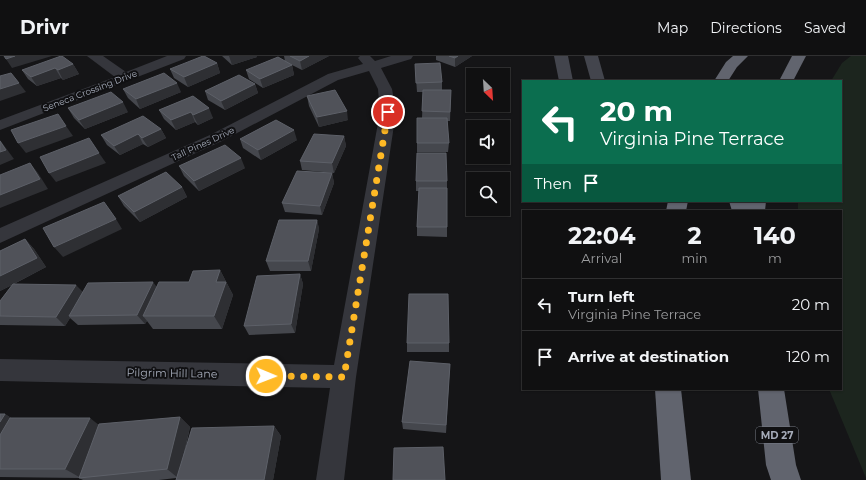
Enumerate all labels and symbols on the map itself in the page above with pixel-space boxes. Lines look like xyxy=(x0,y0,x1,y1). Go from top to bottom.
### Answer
street label: Seneca Crossing Drive xyxy=(41,67,139,114)
north arrow xyxy=(466,68,510,112)
pin xyxy=(371,95,405,129)
street label: Tall Pines Drive xyxy=(170,124,236,163)
position arrow xyxy=(245,355,287,397)
street label: Pilgrim Hill Lane xyxy=(126,365,218,381)
road number: MD 27 xyxy=(756,427,798,443)

